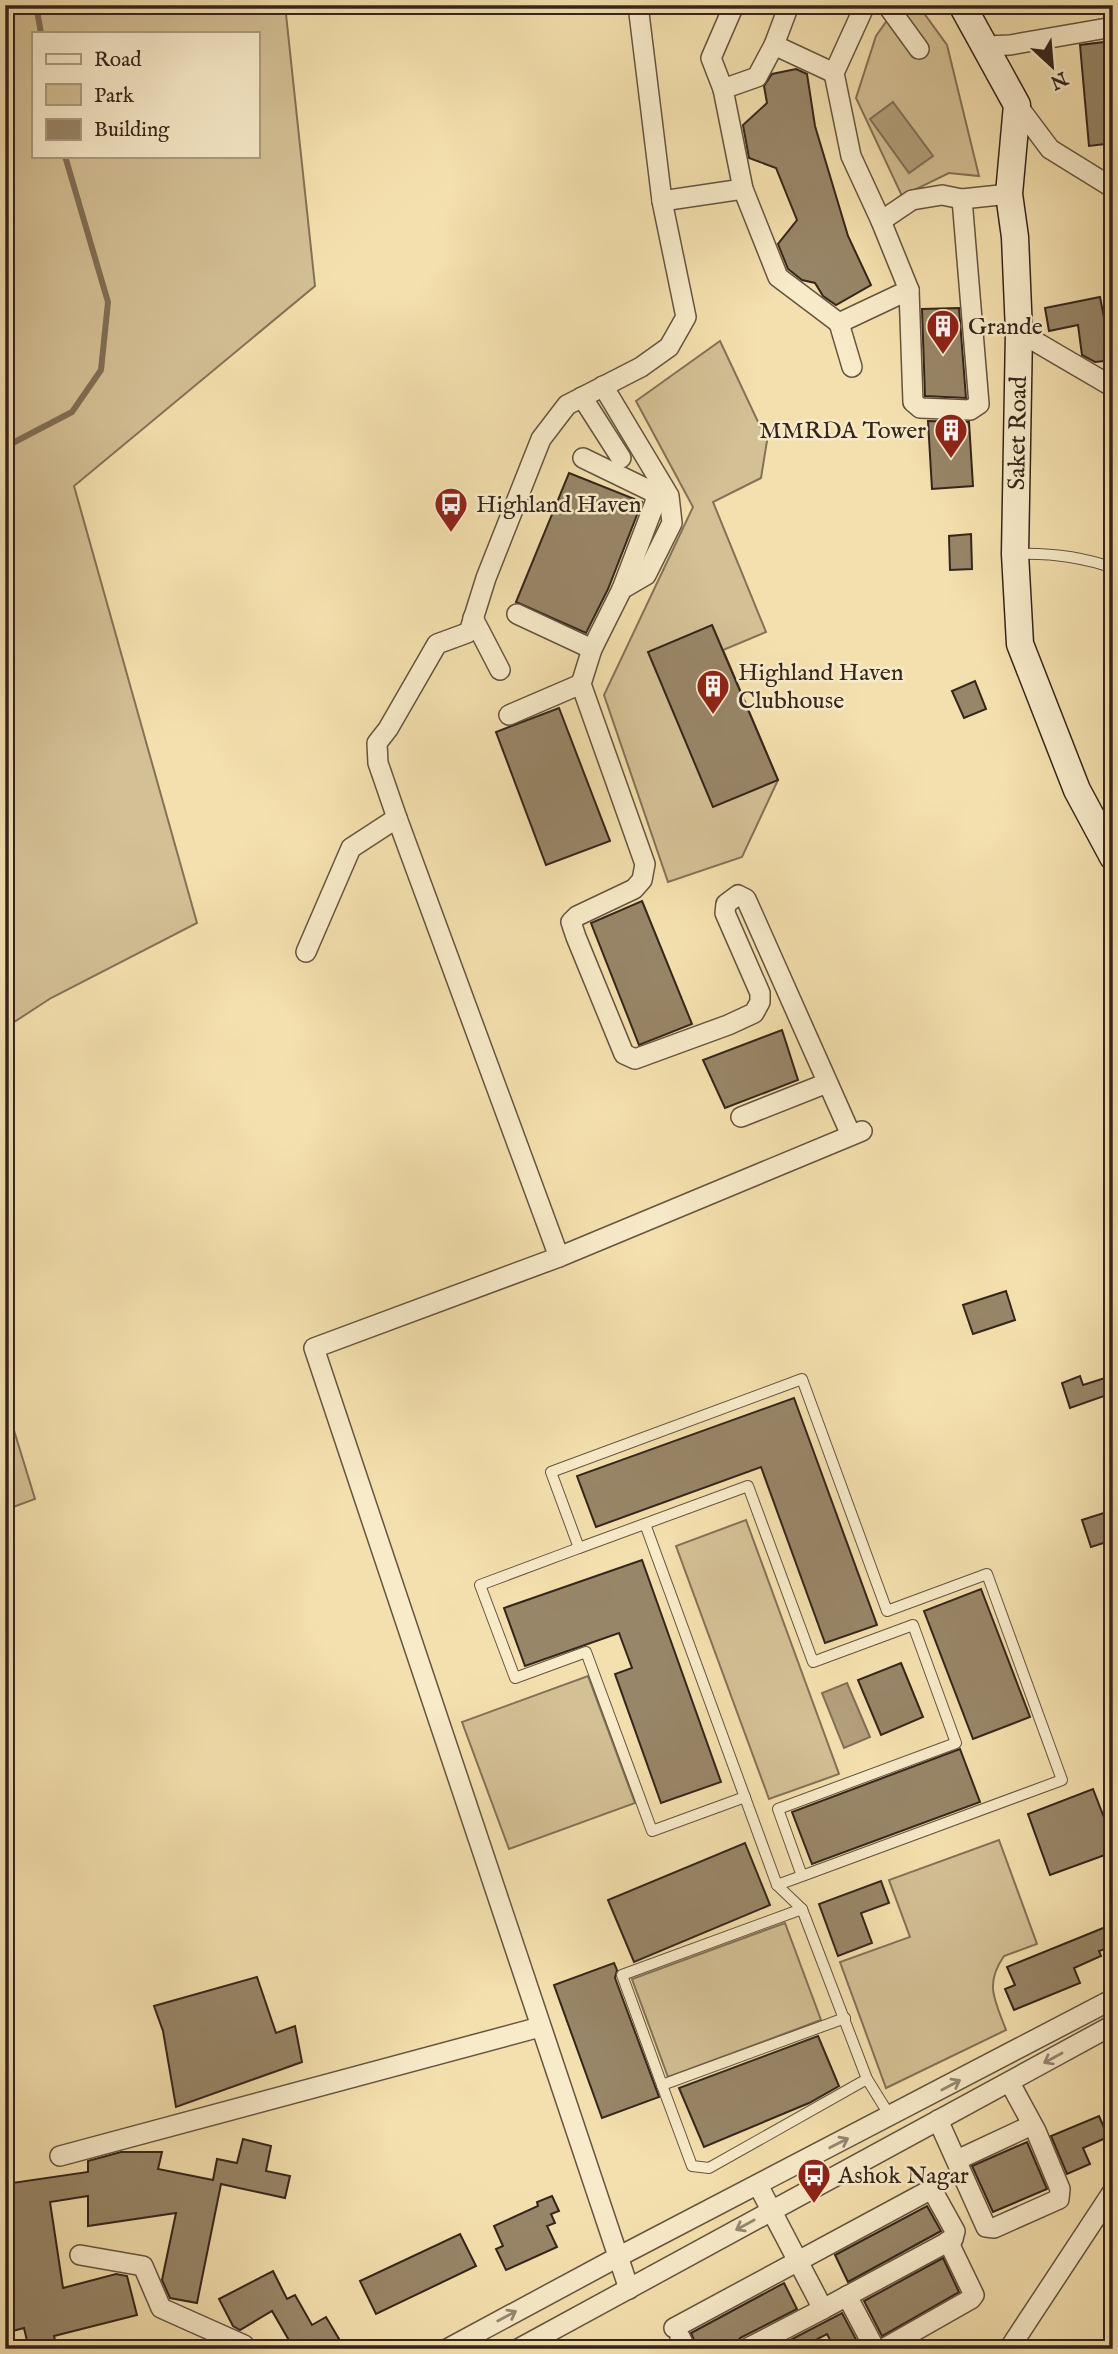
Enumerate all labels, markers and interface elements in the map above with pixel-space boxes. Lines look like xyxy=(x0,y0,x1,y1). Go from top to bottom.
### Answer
legend xyxy=(32,32,259,158)
north arrow xyxy=(1016,32,1086,102)
text: Road xyxy=(94,47,142,74)
text: N xyxy=(1045,65,1072,94)
text: Park xyxy=(94,83,135,110)
text: Building xyxy=(94,117,170,144)
building icon: Grande xyxy=(924,307,962,356)
place label: Grande xyxy=(968,312,1043,343)
street label: Saket Road xyxy=(1002,376,1035,490)
building icon: MMRDA Tower xyxy=(932,411,970,460)
place label: MMRDA Tower xyxy=(759,416,926,447)
bus stop icon: Highland Haven xyxy=(432,485,470,534)
place label: Highland Haven xyxy=(476,490,642,521)
place label: Highland Haven Clubhouse xyxy=(738,658,904,717)
building icon: Highland Haven Clubhouse xyxy=(694,667,732,716)
one-way arrow xyxy=(1043,2052,1064,2065)
one-way arrow xyxy=(940,2077,960,2091)
one-way arrow xyxy=(828,2136,849,2149)
bus stop icon: Ashok Nagar xyxy=(795,2156,833,2205)
place label: Ashok Nagar xyxy=(837,2161,969,2192)
one-way arrow xyxy=(736,2218,756,2232)
one-way arrow xyxy=(496,2309,517,2323)

